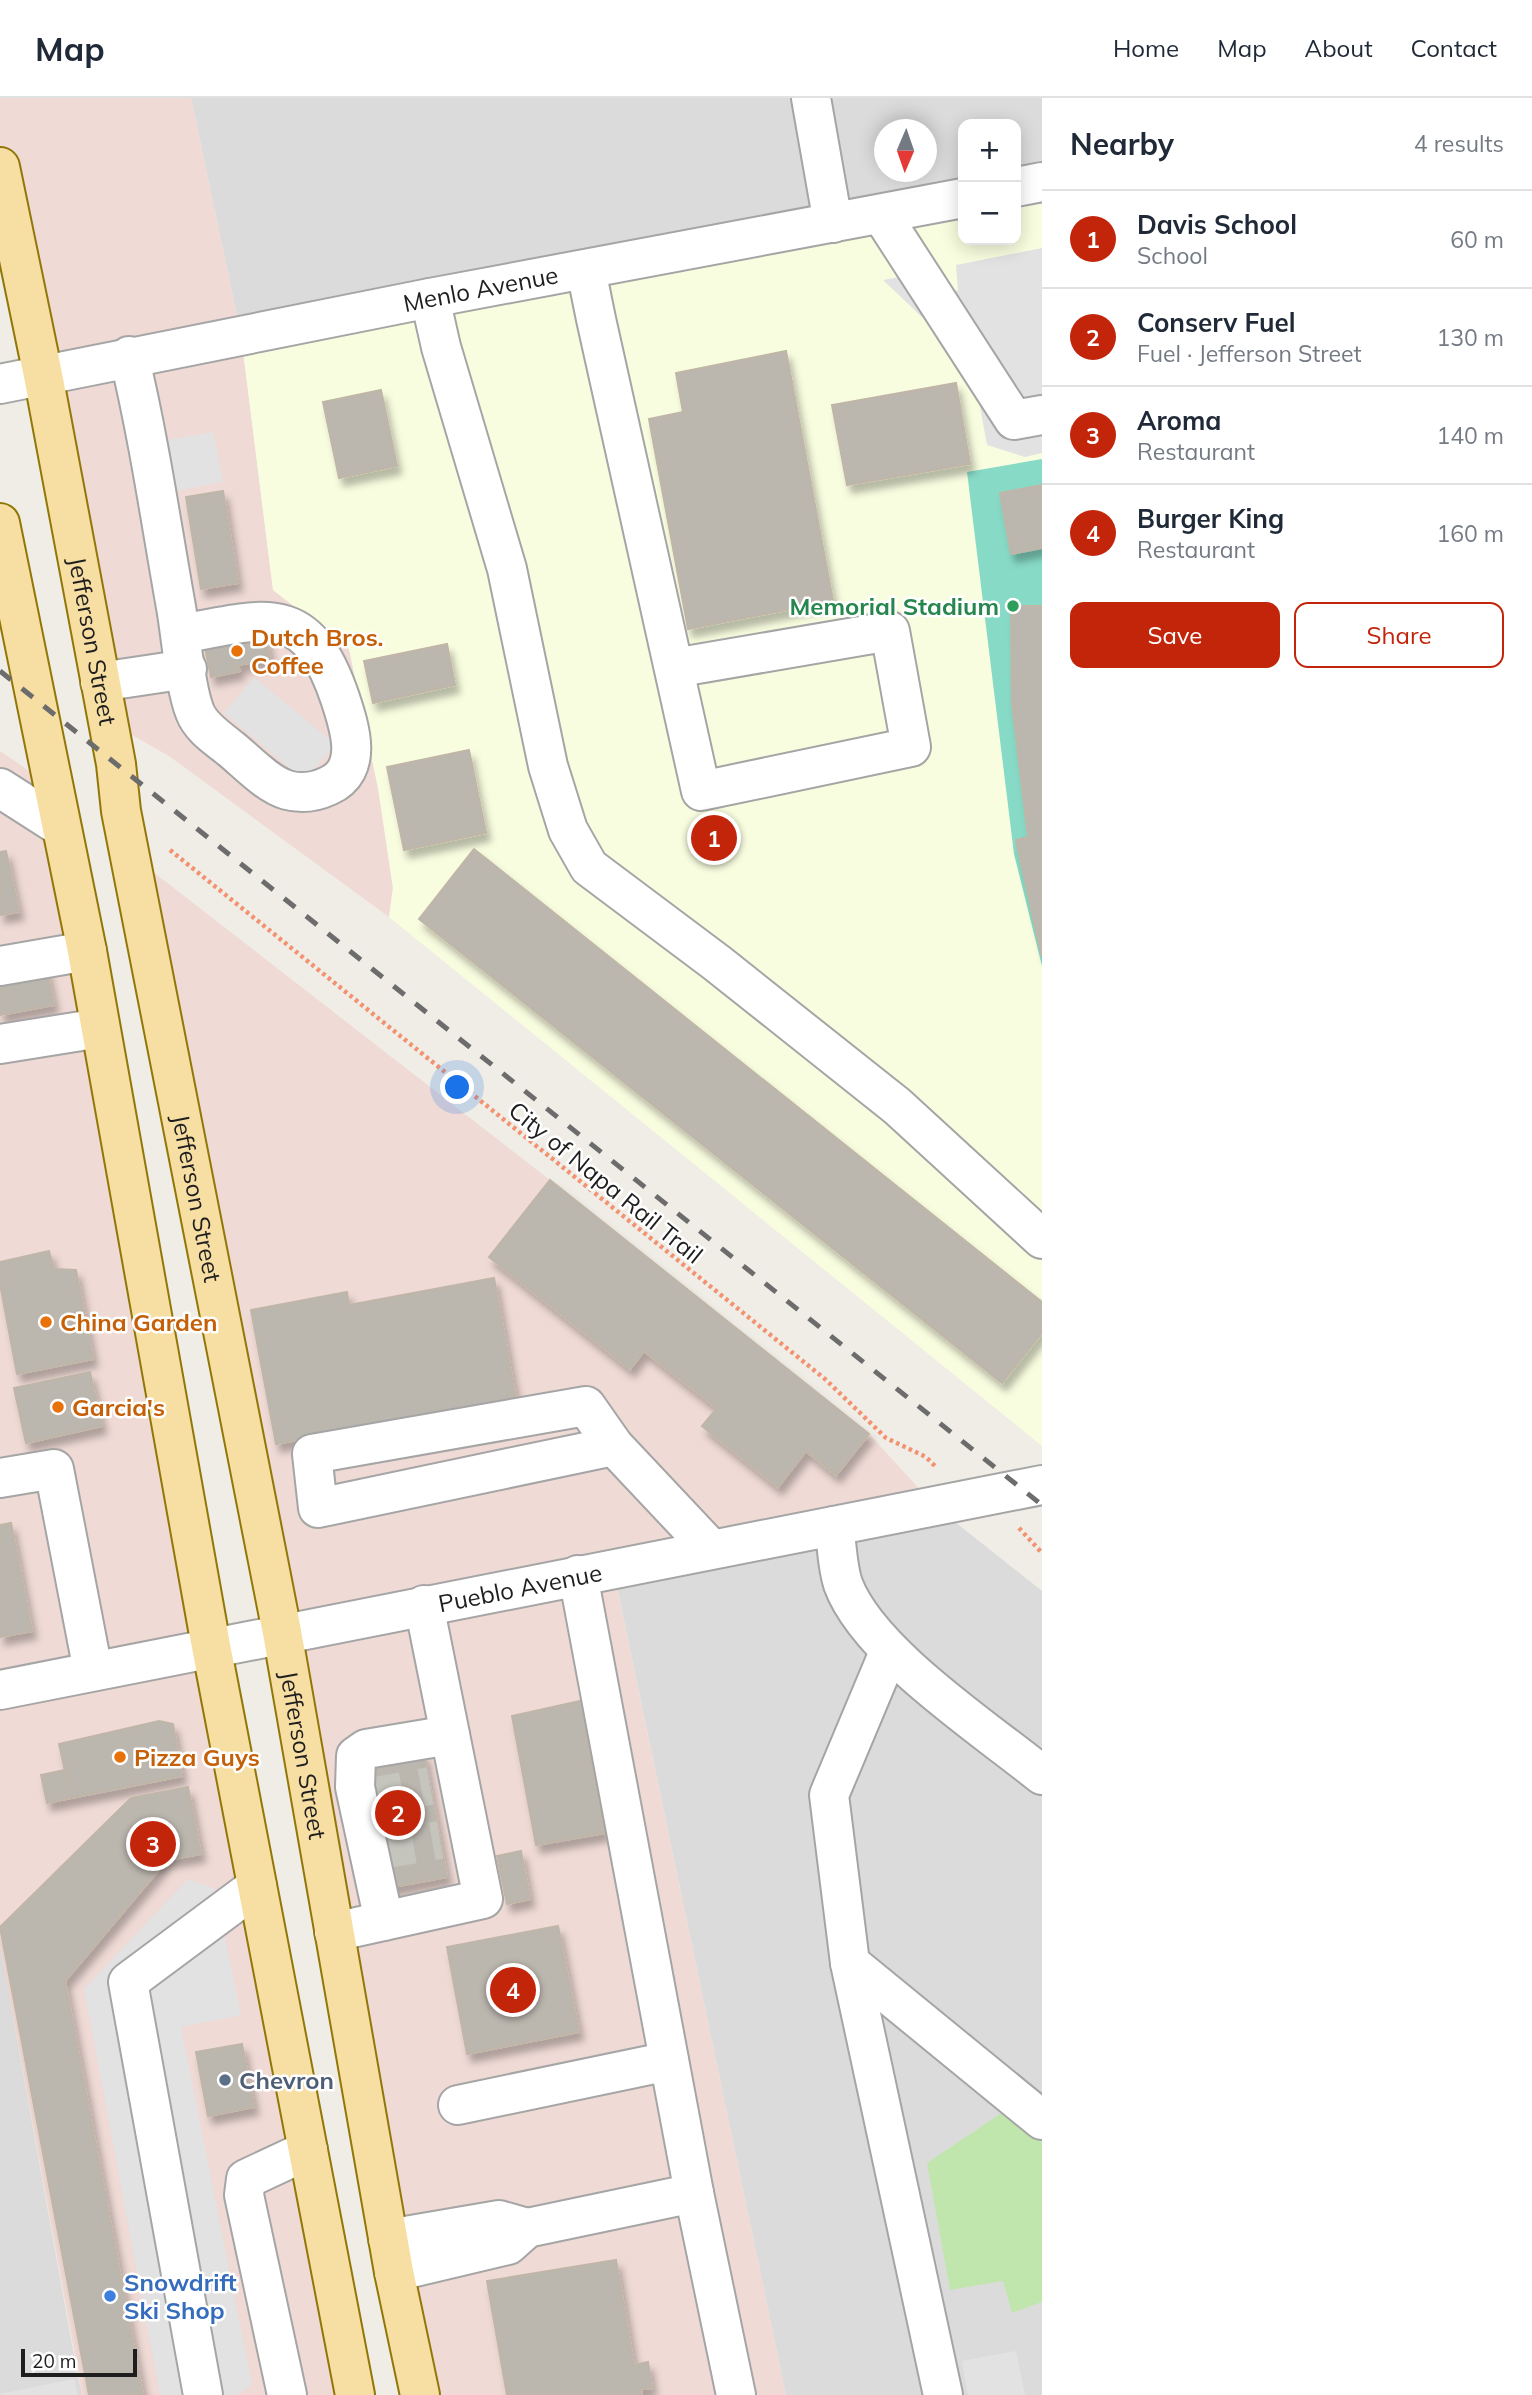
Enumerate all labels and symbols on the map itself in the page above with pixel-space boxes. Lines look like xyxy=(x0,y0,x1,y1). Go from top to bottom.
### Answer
north arrow xyxy=(874,119,937,182)
street label: Menlo Avenue xyxy=(401,259,561,318)
street label: Jefferson Street xyxy=(62,554,123,728)
place label: Memorial Stadium xyxy=(789,591,999,621)
marker: Memorial Stadium xyxy=(1005,598,1021,614)
place label: Dutch Bros. Coffee xyxy=(251,622,384,680)
marker: Dutch Bros. Coffee xyxy=(229,643,245,659)
pin: 1 xyxy=(691,812,737,864)
your location xyxy=(440,1070,474,1104)
street label: City of Napa Rail Trail xyxy=(503,1095,709,1269)
street label: Jefferson Street xyxy=(166,1112,228,1285)
place label: China Garden xyxy=(60,1307,218,1337)
marker: China Garden xyxy=(38,1314,54,1330)
place label: Garcia's xyxy=(72,1392,165,1422)
marker: Garcia's xyxy=(50,1399,66,1415)
street label: Pueblo Avenue xyxy=(436,1557,604,1618)
street label: Jefferson Street xyxy=(274,1668,333,1842)
place label: Pizza Guys xyxy=(134,1742,260,1772)
marker: Pizza Guys xyxy=(112,1749,128,1765)
pin: 2 xyxy=(375,1787,421,1839)
pin: 3 xyxy=(130,1818,176,1870)
pin: 4 xyxy=(490,1964,536,2016)
place label: Chevron xyxy=(239,2065,334,2095)
marker: Chevron xyxy=(217,2072,233,2088)
place label: Snowdrift Ski Shop xyxy=(124,2267,237,2325)
marker: Snowdrift Ski Shop xyxy=(102,2288,118,2304)
scale bar xyxy=(21,2346,136,2378)

